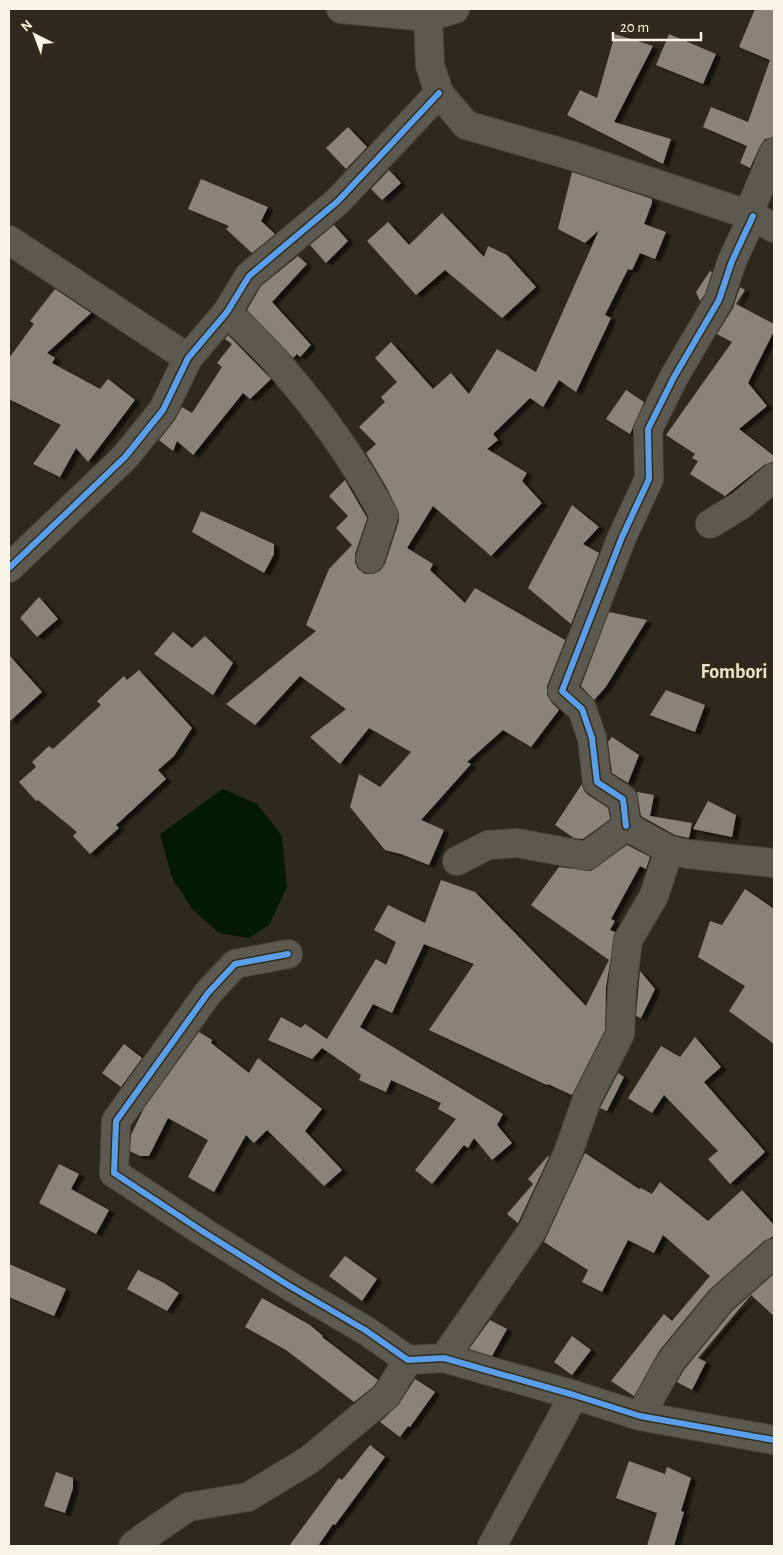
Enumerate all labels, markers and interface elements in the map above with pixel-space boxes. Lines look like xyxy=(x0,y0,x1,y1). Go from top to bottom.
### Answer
north arrow xyxy=(10,10,60,60)
scale bar xyxy=(613,10,700,42)
text: N xyxy=(19,18,35,35)
text: 20 m xyxy=(620,20,649,35)
district label: Fombori xyxy=(701,662,767,682)

